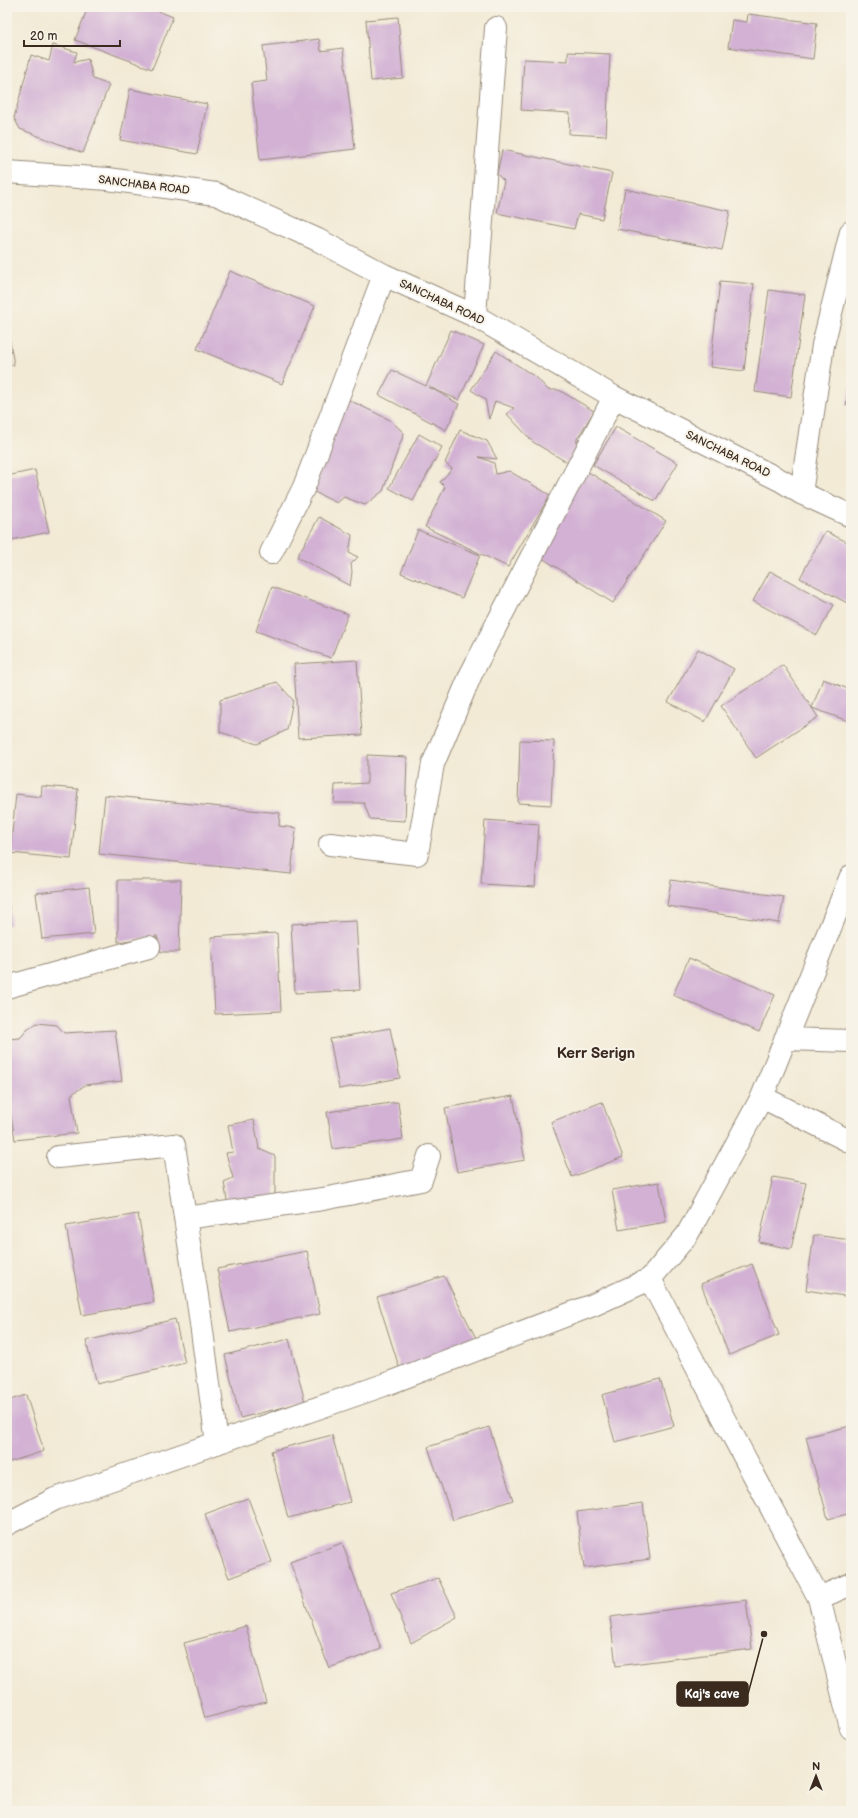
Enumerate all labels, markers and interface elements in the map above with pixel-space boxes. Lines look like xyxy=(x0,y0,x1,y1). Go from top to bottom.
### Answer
scale bar xyxy=(24,22,120,48)
text: 20 m xyxy=(30,29,57,44)
street label: SANCHABA ROAD xyxy=(98,173,190,197)
street label: SANCHABA ROAD xyxy=(398,277,486,327)
street label: SANCHABA ROAD xyxy=(684,428,772,480)
district label: Kerr Serign xyxy=(557,1044,635,1063)
callout: Kaj's cave xyxy=(677,1682,748,1706)
text: Kaj's cave xyxy=(685,1687,740,1702)
north arrow xyxy=(796,1756,836,1796)
text: N xyxy=(812,1760,820,1773)

